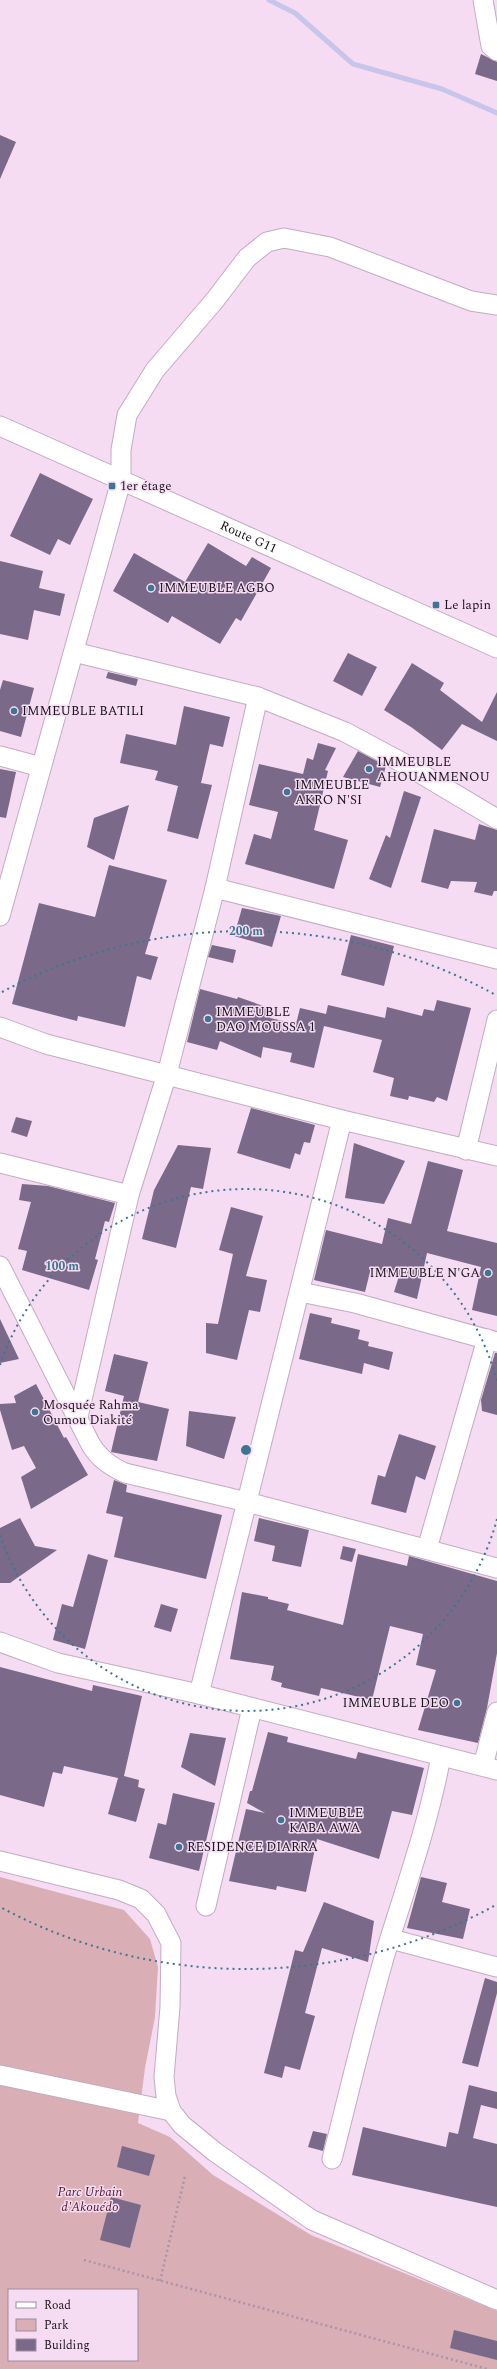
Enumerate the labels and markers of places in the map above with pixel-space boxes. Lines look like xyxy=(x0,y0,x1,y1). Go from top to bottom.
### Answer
place label: 1er étage xyxy=(120,476,172,496)
marker: 1er étage xyxy=(107,481,117,491)
place label: IMMEUBLE AGBO xyxy=(159,578,275,598)
marker: IMMEUBLE AGBO xyxy=(146,583,156,593)
place label: Le lapin xyxy=(444,595,491,615)
marker: Le lapin xyxy=(431,600,441,610)
place label: IMMEUBLE BATILI xyxy=(22,701,144,721)
marker: IMMEUBLE BATILI xyxy=(9,706,19,716)
place label: IMMEUBLE AHOUANMENOU xyxy=(377,752,490,787)
marker: IMMEUBLE AHOUANMENOU xyxy=(364,764,374,774)
place label: IMMEUBLE AKRO N'SI xyxy=(295,775,369,810)
marker: IMMEUBLE AKRO N'SI xyxy=(282,787,292,797)
place label: IMMEUBLE DAO MOUSSA 1 xyxy=(216,1002,315,1037)
marker: IMMEUBLE DAO MOUSSA 1 xyxy=(203,1014,213,1024)
place label: IMMEUBLE N'GA xyxy=(370,1263,480,1283)
marker: IMMEUBLE N'GA xyxy=(483,1268,493,1278)
place label: Mosquée Rahma Oumou Diakité xyxy=(43,1395,139,1430)
marker: Mosquée Rahma Oumou Diakité xyxy=(30,1407,40,1417)
centre of rings xyxy=(239,1443,253,1457)
place label: IMMEUBLE DEO xyxy=(343,1693,449,1713)
marker: IMMEUBLE DEO xyxy=(452,1698,462,1708)
place label: IMMEUBLE KABA AWA xyxy=(289,1803,363,1838)
marker: IMMEUBLE KABA AWA xyxy=(276,1815,286,1825)
place label: RESIDENCE DIARRA xyxy=(187,1837,318,1857)
marker: RESIDENCE DIARRA xyxy=(174,1842,184,1852)

